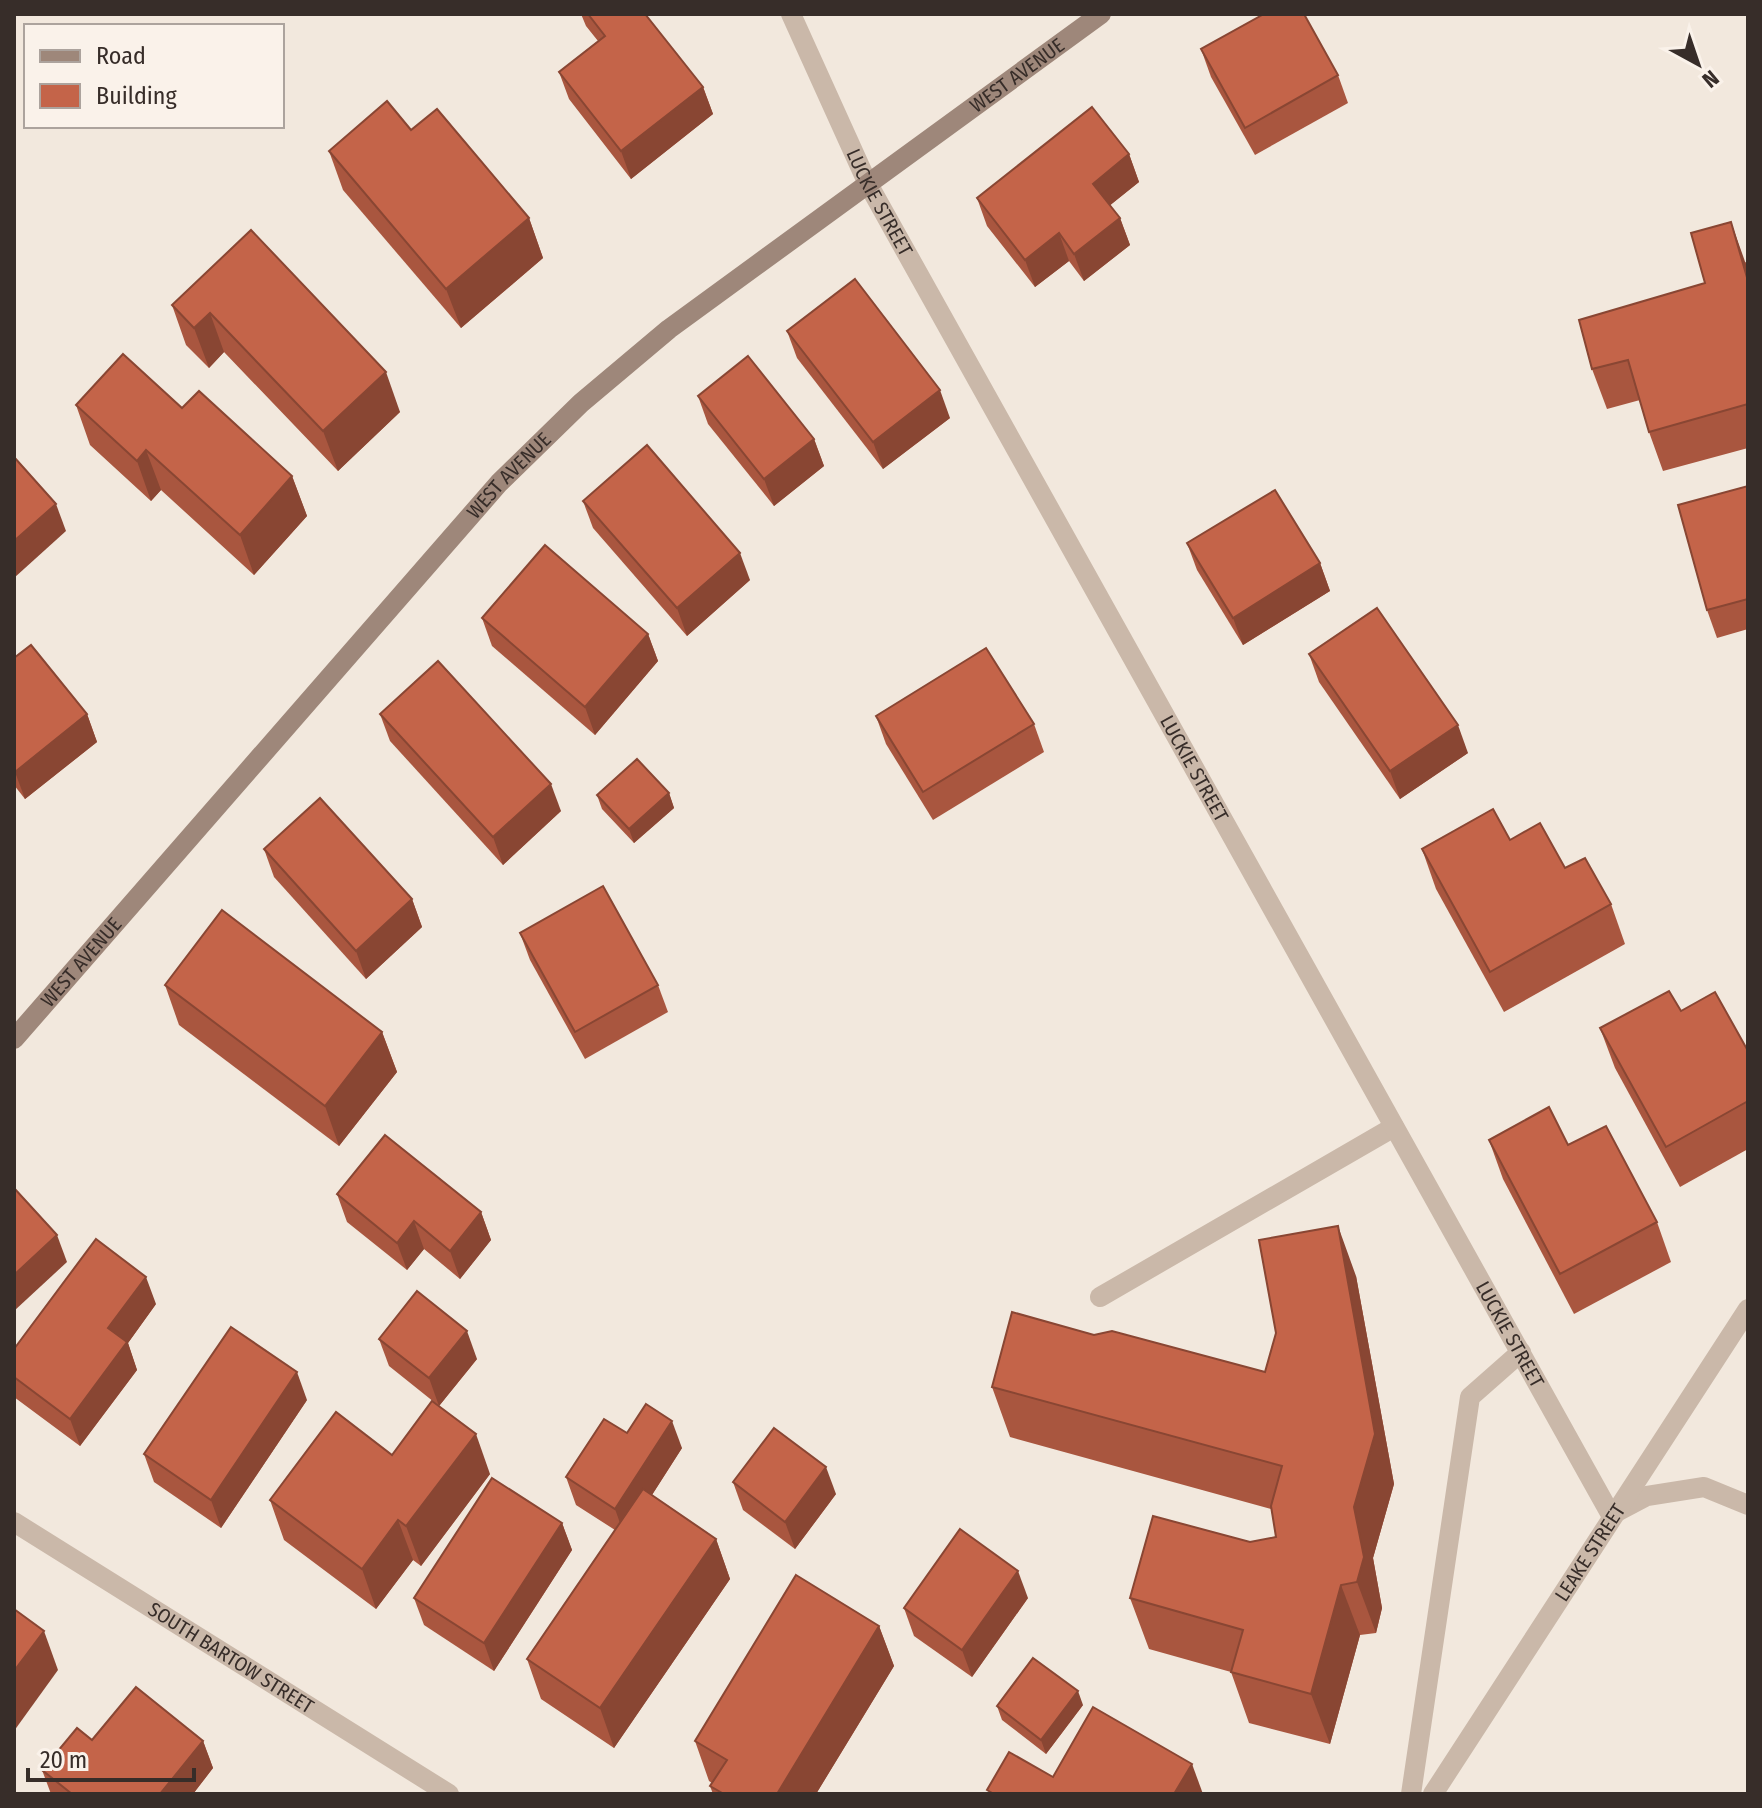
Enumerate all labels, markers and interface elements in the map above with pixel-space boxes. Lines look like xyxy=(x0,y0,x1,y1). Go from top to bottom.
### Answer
legend xyxy=(24,24,284,128)
north arrow xyxy=(1658,24,1738,104)
street label: WEST AVENUE xyxy=(965,33,1069,118)
text: Road xyxy=(96,42,146,70)
text: N xyxy=(1697,64,1724,94)
text: Building xyxy=(96,82,178,110)
street label: LUCKIE STREET xyxy=(841,145,918,261)
street label: WEST AVENUE xyxy=(462,427,556,523)
street label: LUCKIE STREET xyxy=(1155,711,1234,826)
street label: WEST AVENUE xyxy=(36,913,126,1012)
street label: LUCKIE STREET xyxy=(1471,1277,1550,1392)
street label: LEAKE STREET xyxy=(1550,1499,1631,1606)
street label: SOUTH BARTOW STREET xyxy=(144,1597,319,1719)
scale bar xyxy=(28,1732,194,1782)
text: 20 m xyxy=(40,1746,87,1774)

